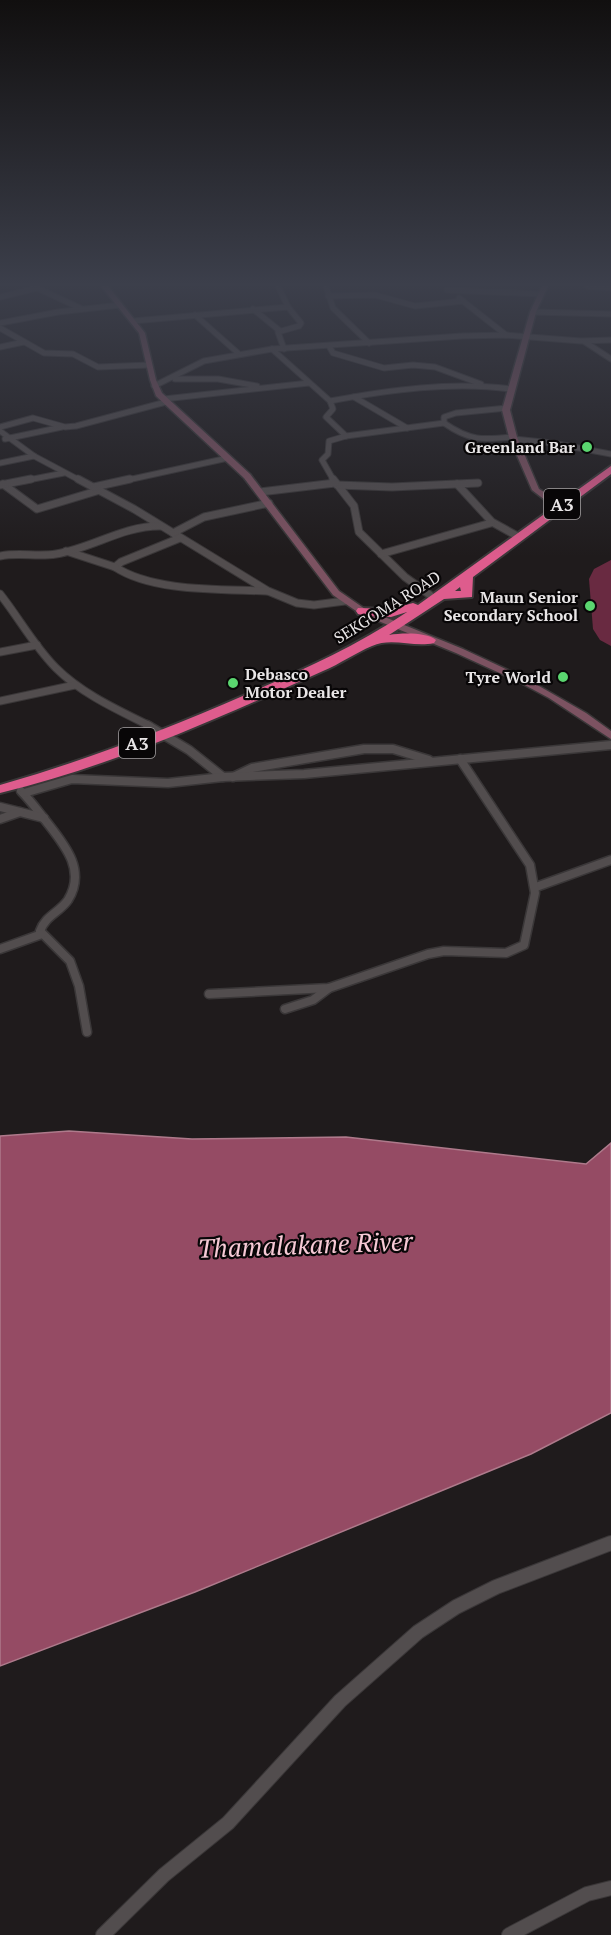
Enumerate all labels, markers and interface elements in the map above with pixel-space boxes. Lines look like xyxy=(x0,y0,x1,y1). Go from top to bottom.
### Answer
place label: Greenland Bar xyxy=(465,436,575,458)
marker: Greenland Bar xyxy=(580,440,594,454)
road number: A3 xyxy=(544,489,580,519)
street label: SEKGOMA ROAD xyxy=(329,565,445,649)
place label: Maun Senior Secondary School xyxy=(444,586,578,626)
marker: Maun Senior Secondary School xyxy=(583,599,597,613)
place label: Debasco Motor Dealer xyxy=(245,663,347,703)
place label: Tyre World xyxy=(465,666,551,688)
marker: Tyre World xyxy=(556,670,570,684)
marker: Debasco Motor Dealer xyxy=(226,676,240,690)
road number: A3 xyxy=(119,728,155,758)
water label: Thamalakane River xyxy=(197,1223,414,1265)

